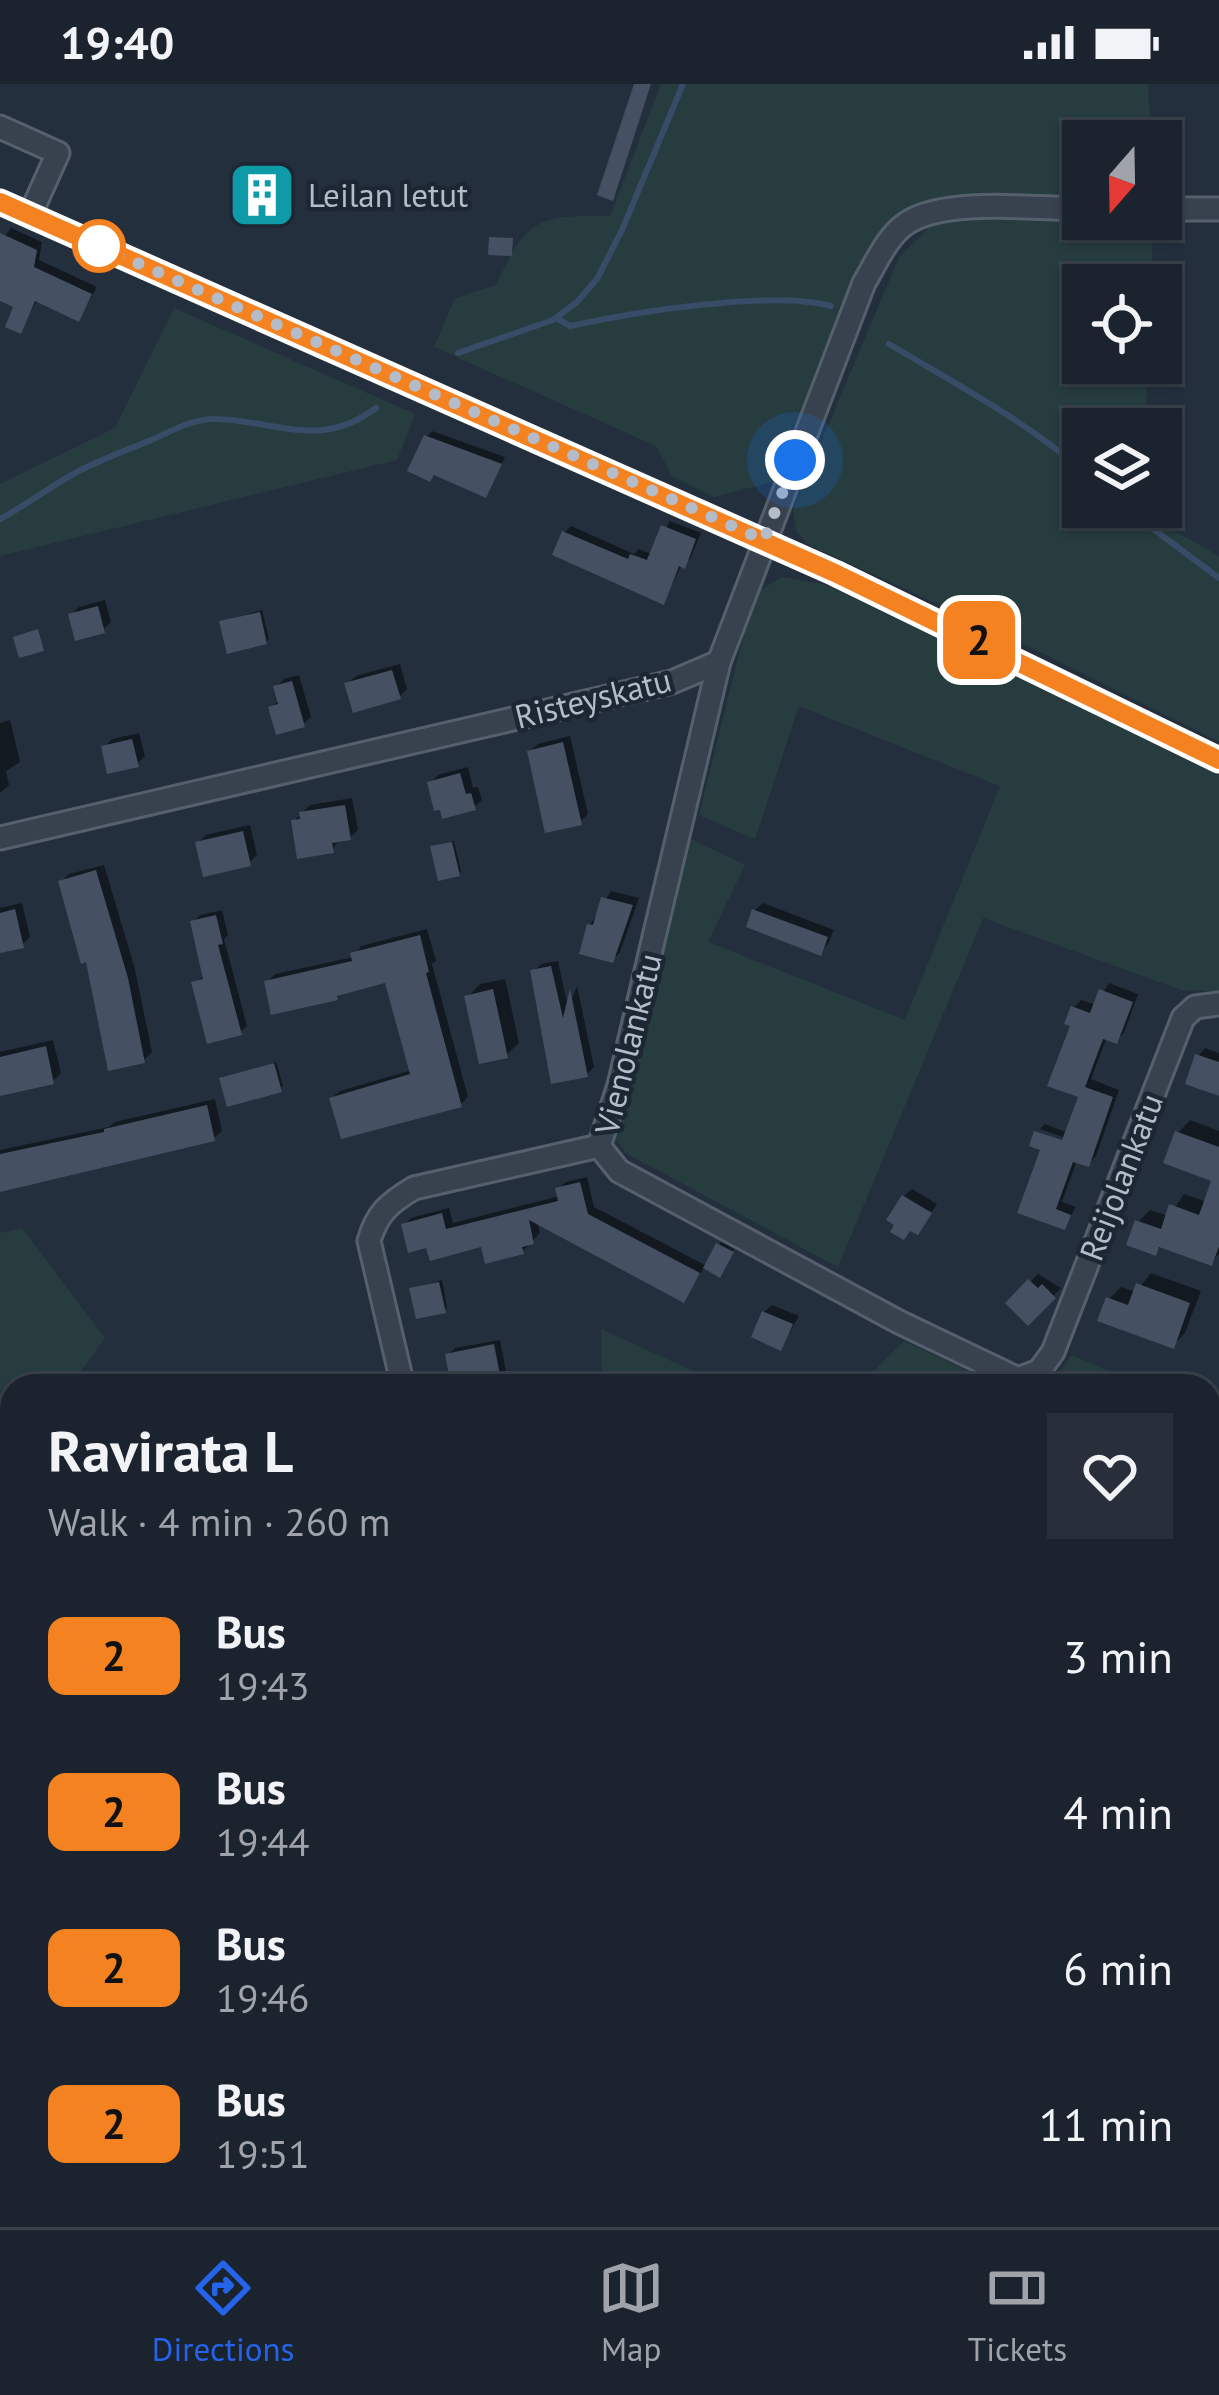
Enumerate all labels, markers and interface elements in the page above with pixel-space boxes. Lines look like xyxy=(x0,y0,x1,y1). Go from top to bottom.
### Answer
text: 19:40 xyxy=(60,13,174,71)
north arrow xyxy=(1062,120,1182,240)
map controls xyxy=(1062,120,1182,528)
building icon: Leilan letut xyxy=(227,160,297,230)
place label: Leilan letut xyxy=(308,173,468,216)
unlabelled marker xyxy=(74,221,124,271)
button: locate xyxy=(1062,264,1182,384)
button: layers xyxy=(1062,408,1182,528)
your location xyxy=(765,430,825,490)
line badge: 2 xyxy=(940,601,1018,679)
text: 2 xyxy=(967,612,991,667)
street label: Risteyskatu xyxy=(510,657,676,738)
street label: Vienolankatu xyxy=(584,949,671,1140)
street label: Reijolankatu xyxy=(1069,1087,1172,1266)
button: heart xyxy=(1047,1413,1173,1539)
text: Ravirata L xyxy=(48,1414,293,1488)
text: Walk · 4 min · 260 m xyxy=(48,1496,390,1547)
text: Bus xyxy=(216,1602,286,1660)
text: 3 min xyxy=(1063,1627,1173,1685)
text: 2 xyxy=(102,1628,126,1683)
text: 19:43 xyxy=(216,1660,310,1711)
text: Bus xyxy=(216,1758,286,1816)
text: 4 min xyxy=(1063,1783,1173,1841)
text: 2 xyxy=(102,1784,126,1839)
text: 19:44 xyxy=(216,1816,310,1867)
text: Bus xyxy=(216,1914,286,1972)
text: 6 min xyxy=(1063,1939,1173,1997)
text: 2 xyxy=(102,1940,126,1995)
text: 19:46 xyxy=(216,1972,310,2023)
text: Bus xyxy=(216,2070,286,2128)
text: 11 min xyxy=(1039,2095,1173,2153)
text: 2 xyxy=(102,2096,126,2151)
text: 19:51 xyxy=(216,2128,310,2179)
tab: Directions xyxy=(152,2255,294,2370)
tab: Map xyxy=(598,2255,664,2370)
tab: Tickets xyxy=(968,2255,1067,2370)

